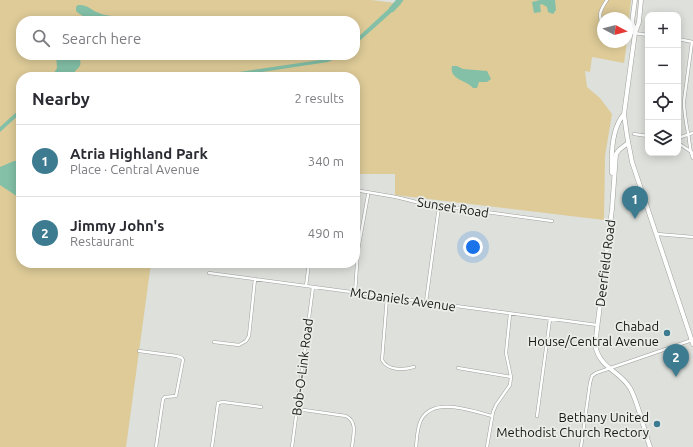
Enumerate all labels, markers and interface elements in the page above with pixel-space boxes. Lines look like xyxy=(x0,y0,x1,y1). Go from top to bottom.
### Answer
north arrow xyxy=(597,12,633,48)
map controls xyxy=(645,12,681,156)
button: + xyxy=(645,12,681,48)
search box xyxy=(16,16,360,60)
icon: search xyxy=(30,27,52,49)
text: Search here xyxy=(62,30,141,47)
button: − xyxy=(645,48,681,84)
button: locate xyxy=(645,84,681,120)
text: Nearby xyxy=(32,89,90,108)
text: 2 results xyxy=(294,91,344,105)
button: layers xyxy=(645,120,681,156)
text: Atria Highland Park xyxy=(70,145,208,162)
text: 1 xyxy=(41,154,49,168)
text: 340 m xyxy=(308,154,344,168)
text: Place · Central Avenue xyxy=(70,162,200,176)
pin: 1 xyxy=(622,186,648,219)
street label: Sunset Road xyxy=(416,194,490,220)
text: Jimmy John's xyxy=(70,217,164,234)
street label: Deerfield Road xyxy=(593,219,617,307)
text: 2 xyxy=(41,226,49,240)
text: 490 m xyxy=(308,226,344,240)
text: Restaurant xyxy=(70,234,134,248)
your location xyxy=(463,237,483,257)
street label: McDaniels Avenue xyxy=(349,285,457,313)
street label: Bob-O-Link Road xyxy=(289,318,315,416)
place label: Chabad House/Central Avenue xyxy=(528,319,659,348)
marker: Chabad House/Central Avenue xyxy=(662,328,672,338)
pin: 2 xyxy=(663,344,689,377)
place label: Bethany United Methodist Church Rectory xyxy=(496,410,649,439)
marker: Bethany United Methodist Church Rectory xyxy=(652,419,662,429)

